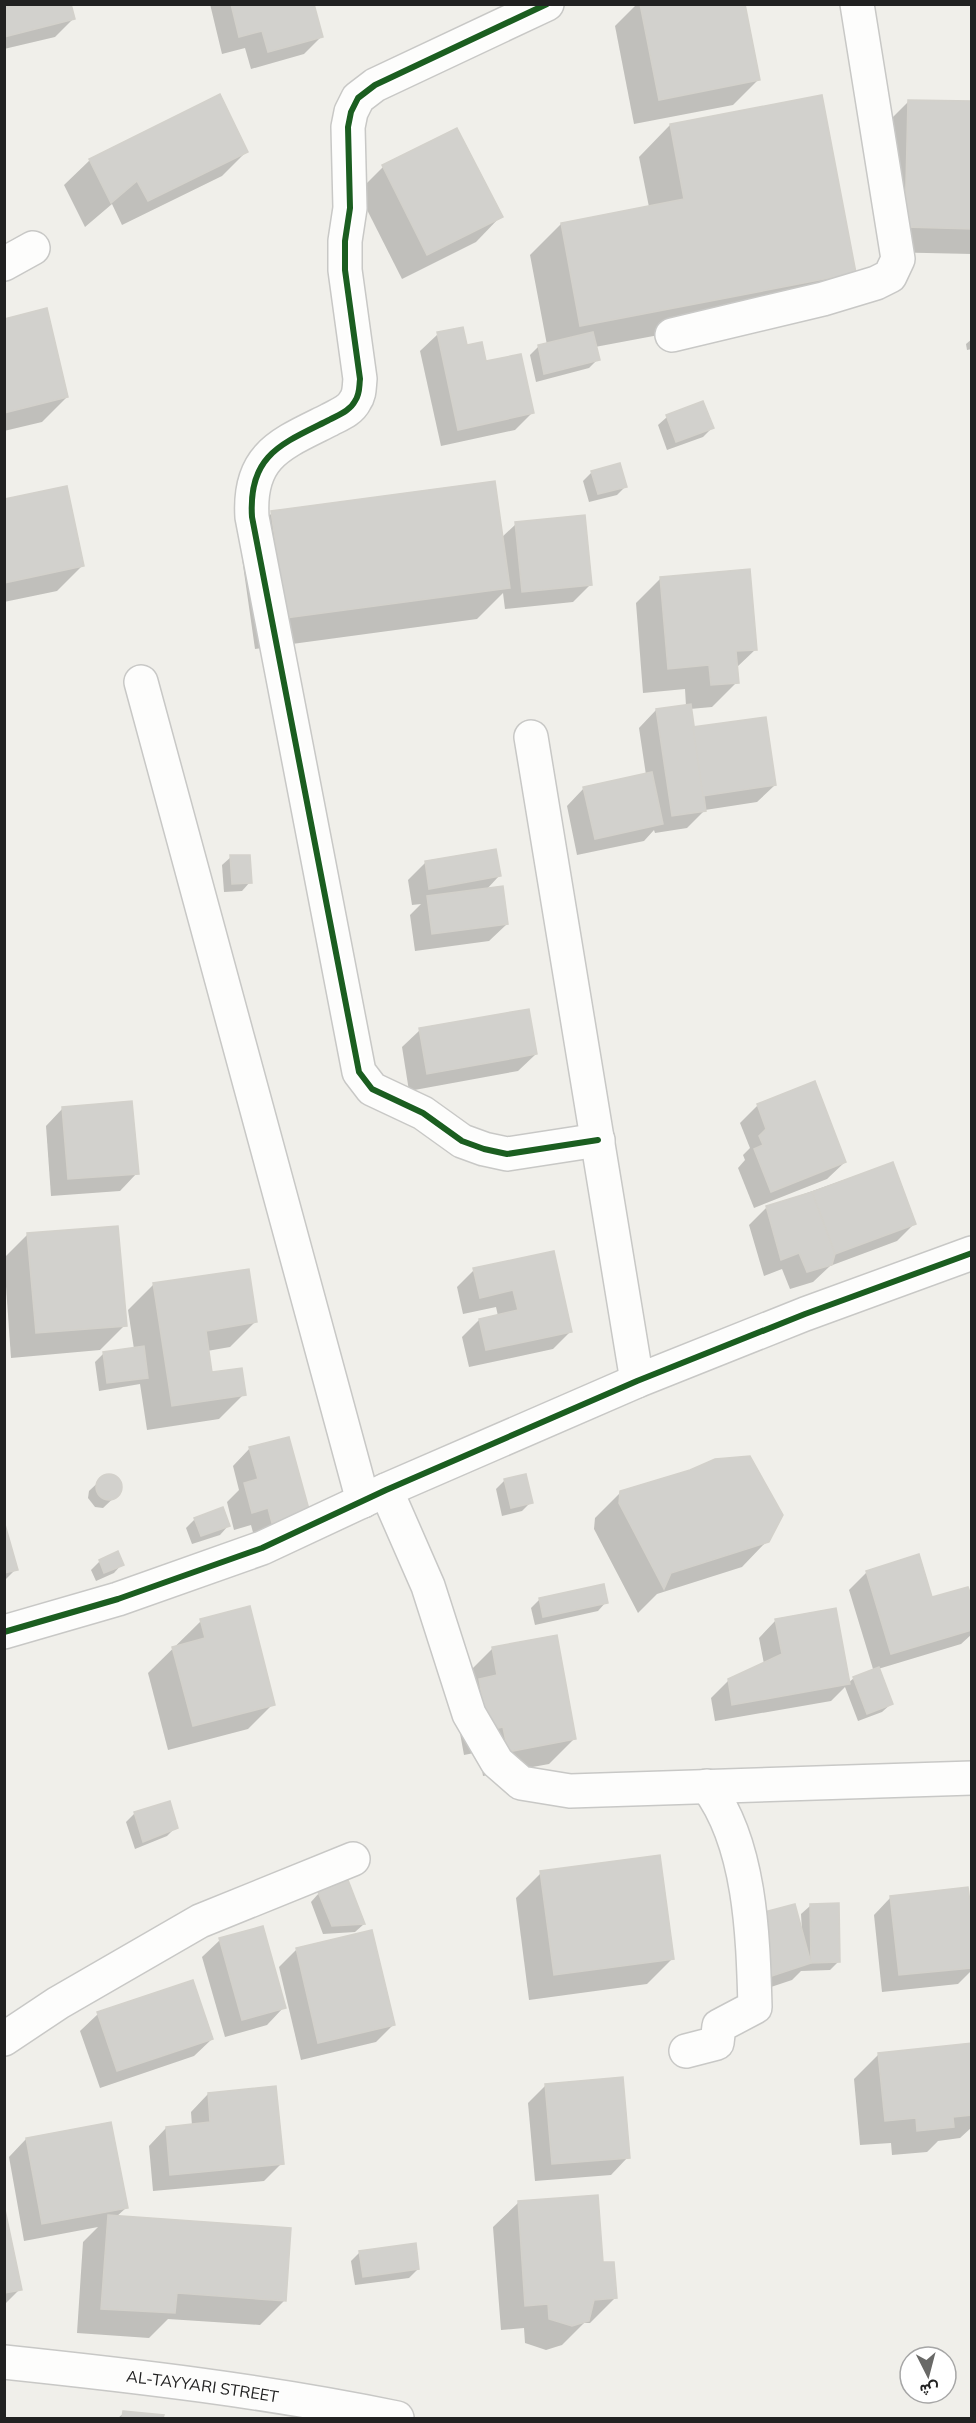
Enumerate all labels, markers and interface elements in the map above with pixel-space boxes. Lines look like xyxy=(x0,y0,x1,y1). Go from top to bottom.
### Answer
north arrow xyxy=(898,2345,958,2405)
street label: AL-TAYYARI STREET xyxy=(125,2366,280,2406)
text: ش xyxy=(919,2379,940,2401)

